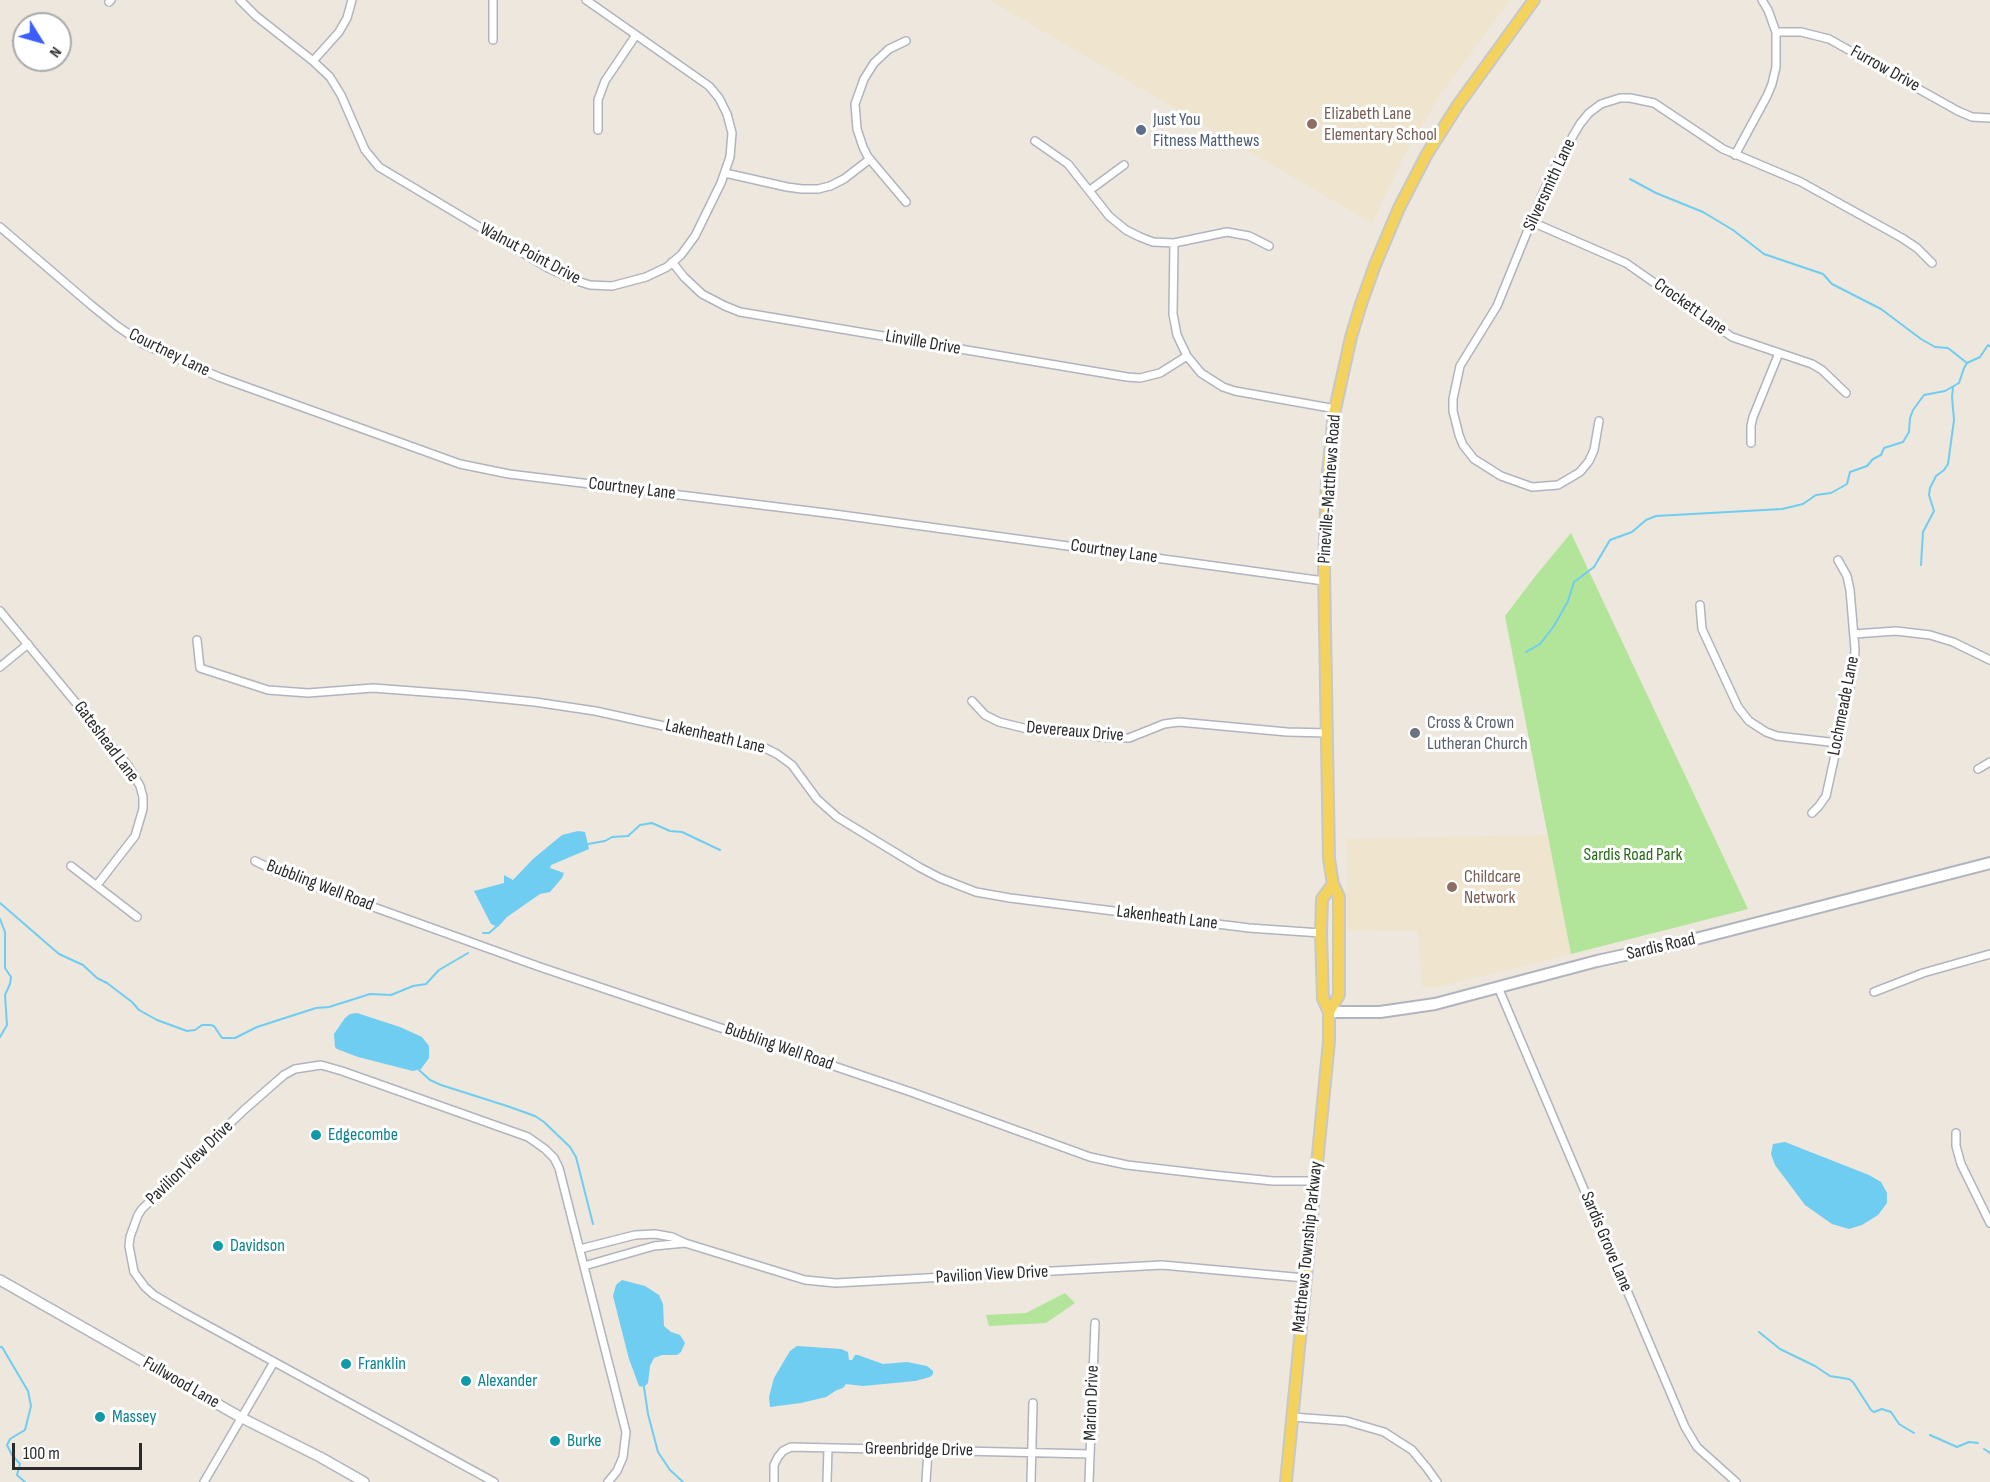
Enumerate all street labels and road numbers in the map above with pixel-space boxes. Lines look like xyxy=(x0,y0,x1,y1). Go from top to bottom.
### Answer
street label: Furrow Drive xyxy=(1846,41,1924,97)
street label: Silversmith Lane xyxy=(1519,135,1581,235)
street label: Walnut Point Drive xyxy=(476,218,584,290)
street label: Crockett Lane xyxy=(1649,274,1731,340)
street label: Courtney Lane xyxy=(125,324,213,382)
street label: Linville Drive xyxy=(884,326,962,360)
street label: Pineville-Matthews Road xyxy=(1314,414,1346,564)
street label: Courtney Lane xyxy=(587,473,677,505)
street label: Courtney Lane xyxy=(1069,535,1159,569)
street label: Lochmeade Lane xyxy=(1824,655,1864,757)
street label: Gateshead Lane xyxy=(69,697,143,787)
street label: Lakenheath Lane xyxy=(663,715,767,759)
street label: Devereaux Drive xyxy=(1025,717,1125,747)
street label: Bubbling Well Road xyxy=(263,856,377,916)
street label: Lakenheath Lane xyxy=(1115,901,1219,935)
street label: Sardis Road xyxy=(1625,929,1697,965)
street label: Bubbling Well Road xyxy=(722,1018,836,1076)
street label: Pavilion View Drive xyxy=(142,1116,238,1210)
street label: Matthews Township Parkway xyxy=(1288,1160,1328,1334)
street label: Sardis Grove Lane xyxy=(1575,1189,1637,1295)
street label: Pavilion View Drive xyxy=(935,1261,1049,1289)
street label: Fullwood Lane xyxy=(139,1352,223,1414)
street label: Marion Drive xyxy=(1080,1365,1104,1441)
street label: Greenbridge Drive xyxy=(865,1438,973,1462)

